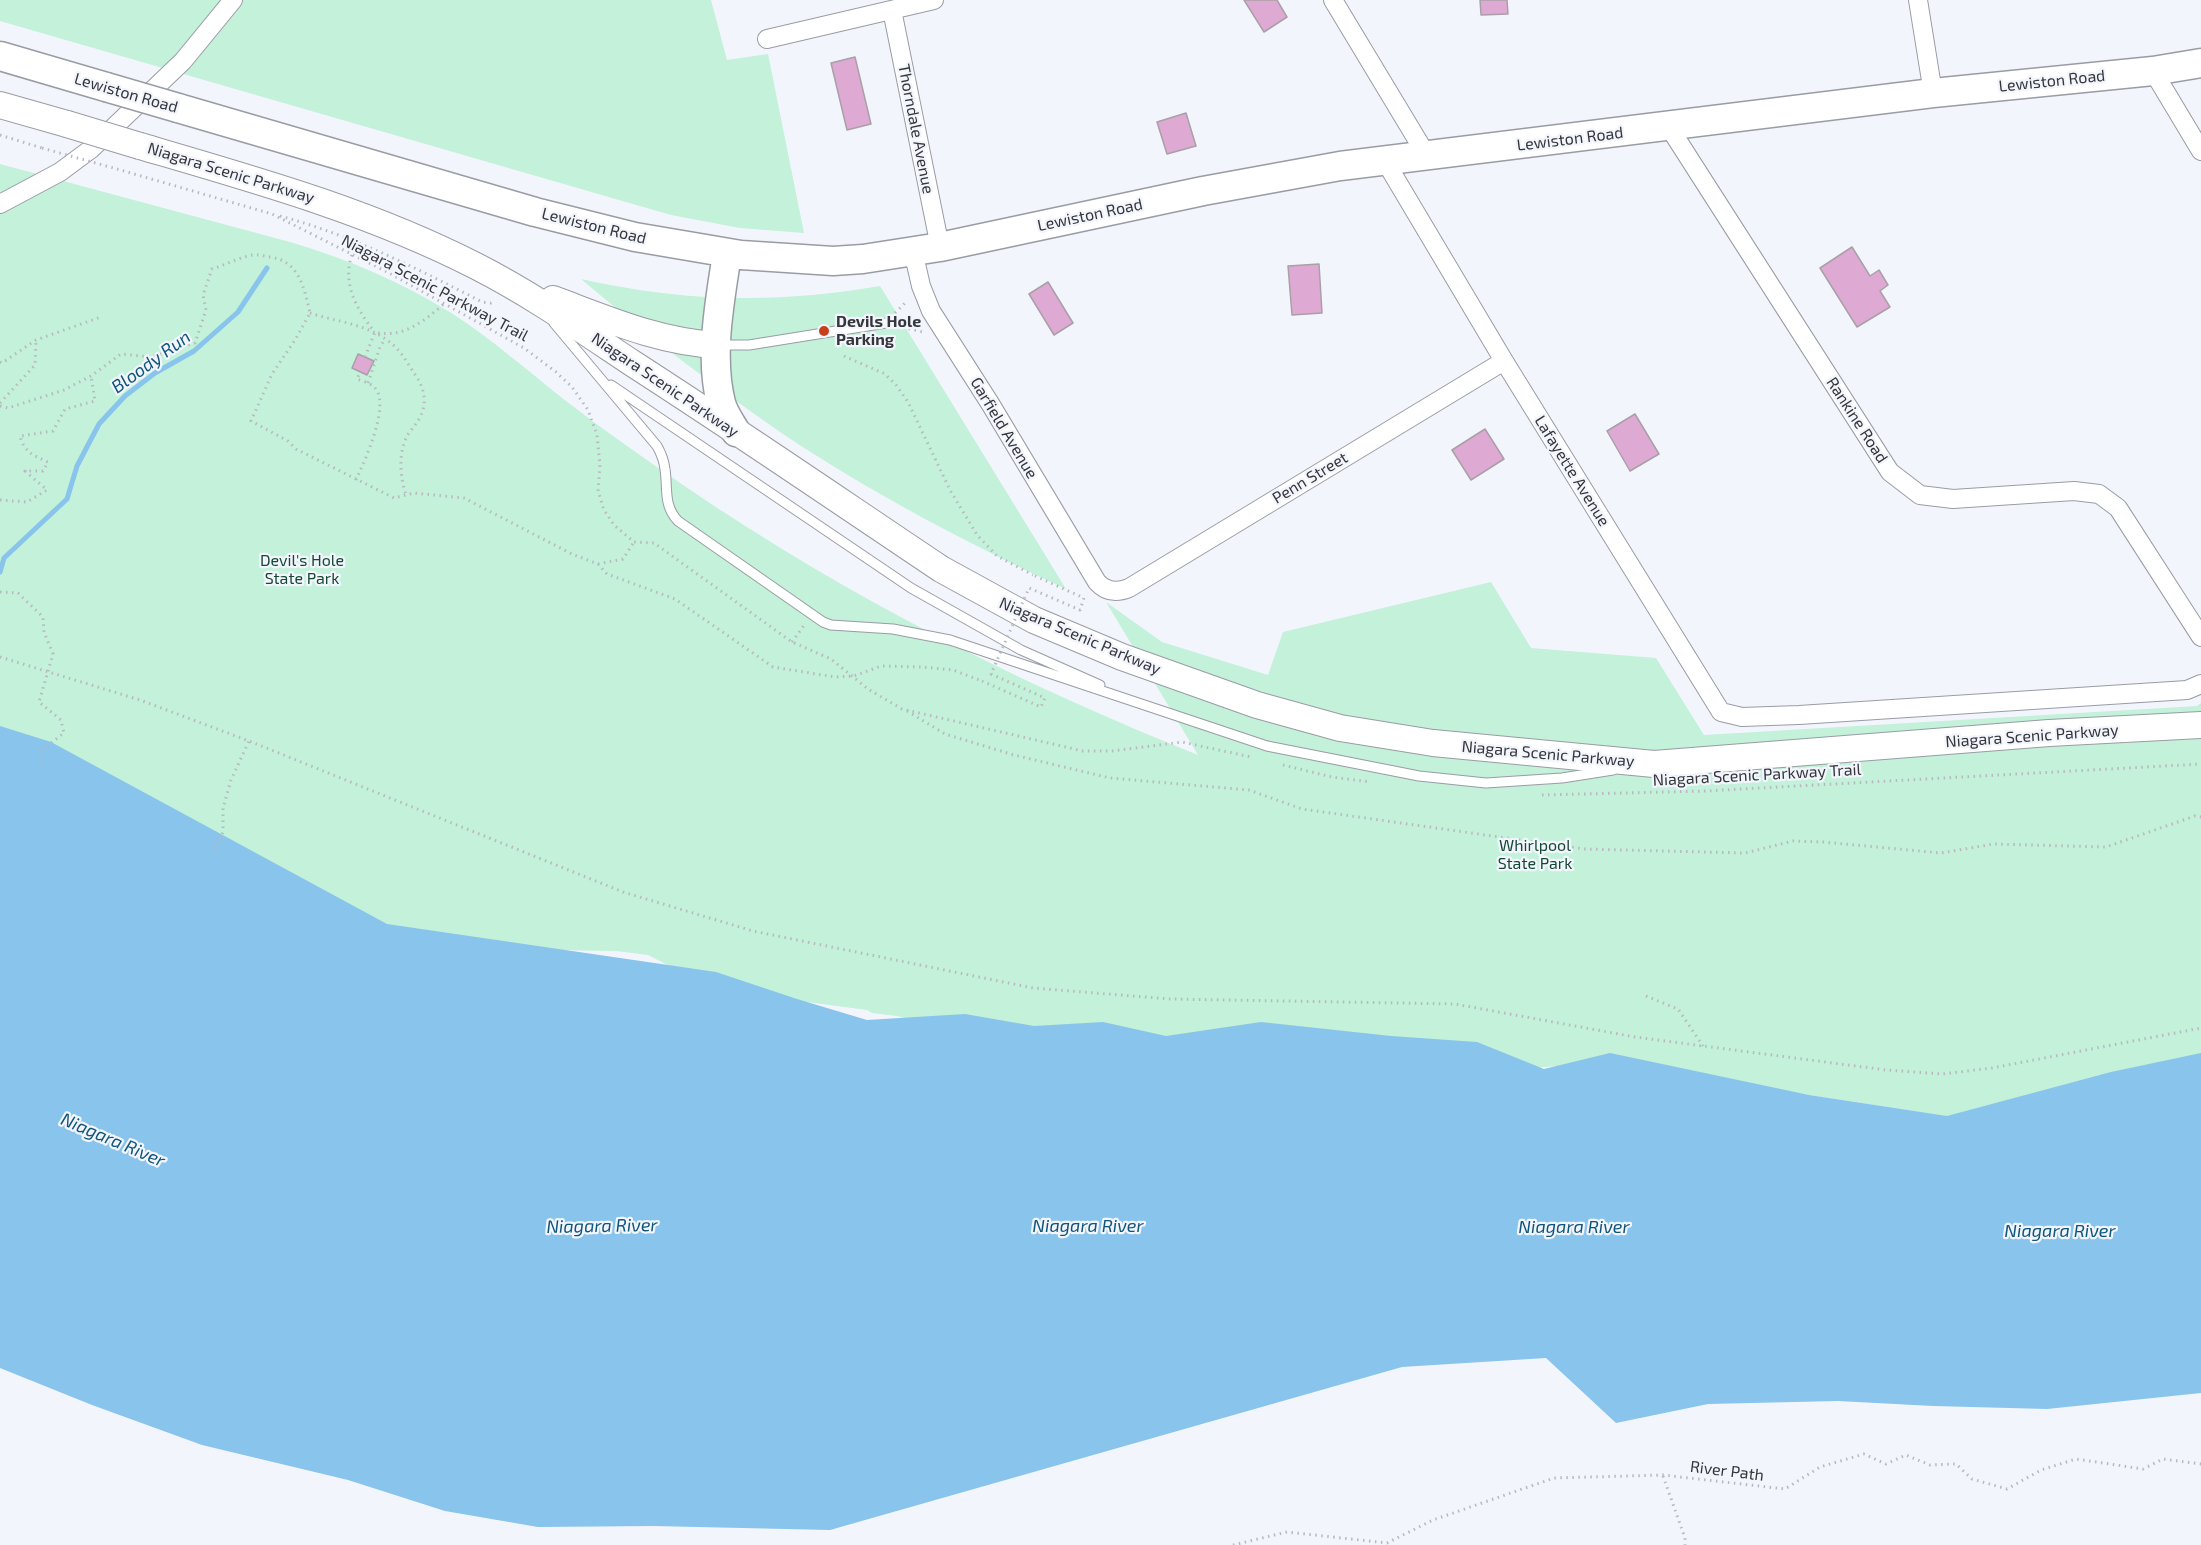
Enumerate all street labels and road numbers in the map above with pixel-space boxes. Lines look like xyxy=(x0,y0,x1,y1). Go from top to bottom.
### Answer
street label: Thorndale Avenue xyxy=(894,62,938,196)
street label: Lewiston Road xyxy=(1998,66,2106,96)
street label: Lewiston Road xyxy=(72,69,180,117)
street label: Lewiston Road xyxy=(1516,123,1624,155)
street label: Niagara Scenic Parkway xyxy=(145,138,317,208)
street label: Lewiston Road xyxy=(1036,194,1144,236)
street label: Lewiston Road xyxy=(540,204,648,248)
street label: Niagara Scenic Parkway Trail xyxy=(338,231,532,345)
street label: Niagara Scenic Parkway xyxy=(588,329,742,441)
street label: Garfield Avenue xyxy=(966,374,1042,482)
street label: Rankine Road xyxy=(1822,374,1892,466)
street label: Lafayette Avenue xyxy=(1530,412,1614,530)
street label: Penn Street xyxy=(1269,448,1351,508)
street label: Niagara Scenic Parkway xyxy=(996,593,1164,679)
street label: Niagara Scenic Parkway xyxy=(1945,720,2119,752)
street label: Niagara Scenic Parkway xyxy=(1461,737,1635,771)
street label: Niagara Scenic Parkway Trail xyxy=(1652,760,1862,790)
street label: River Path xyxy=(1689,1457,1765,1485)

